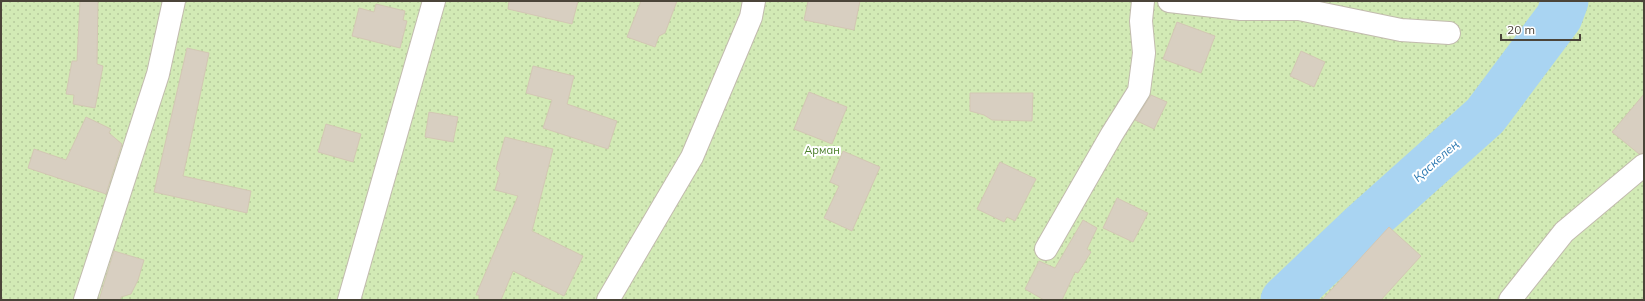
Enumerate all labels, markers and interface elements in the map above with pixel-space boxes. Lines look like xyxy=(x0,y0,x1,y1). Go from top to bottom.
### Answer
scale bar xyxy=(1501,16,1580,42)
text: 20 m xyxy=(1507,22,1535,37)
water label: Қаскелең xyxy=(1410,136,1461,185)
park label: Арман xyxy=(804,143,840,157)

